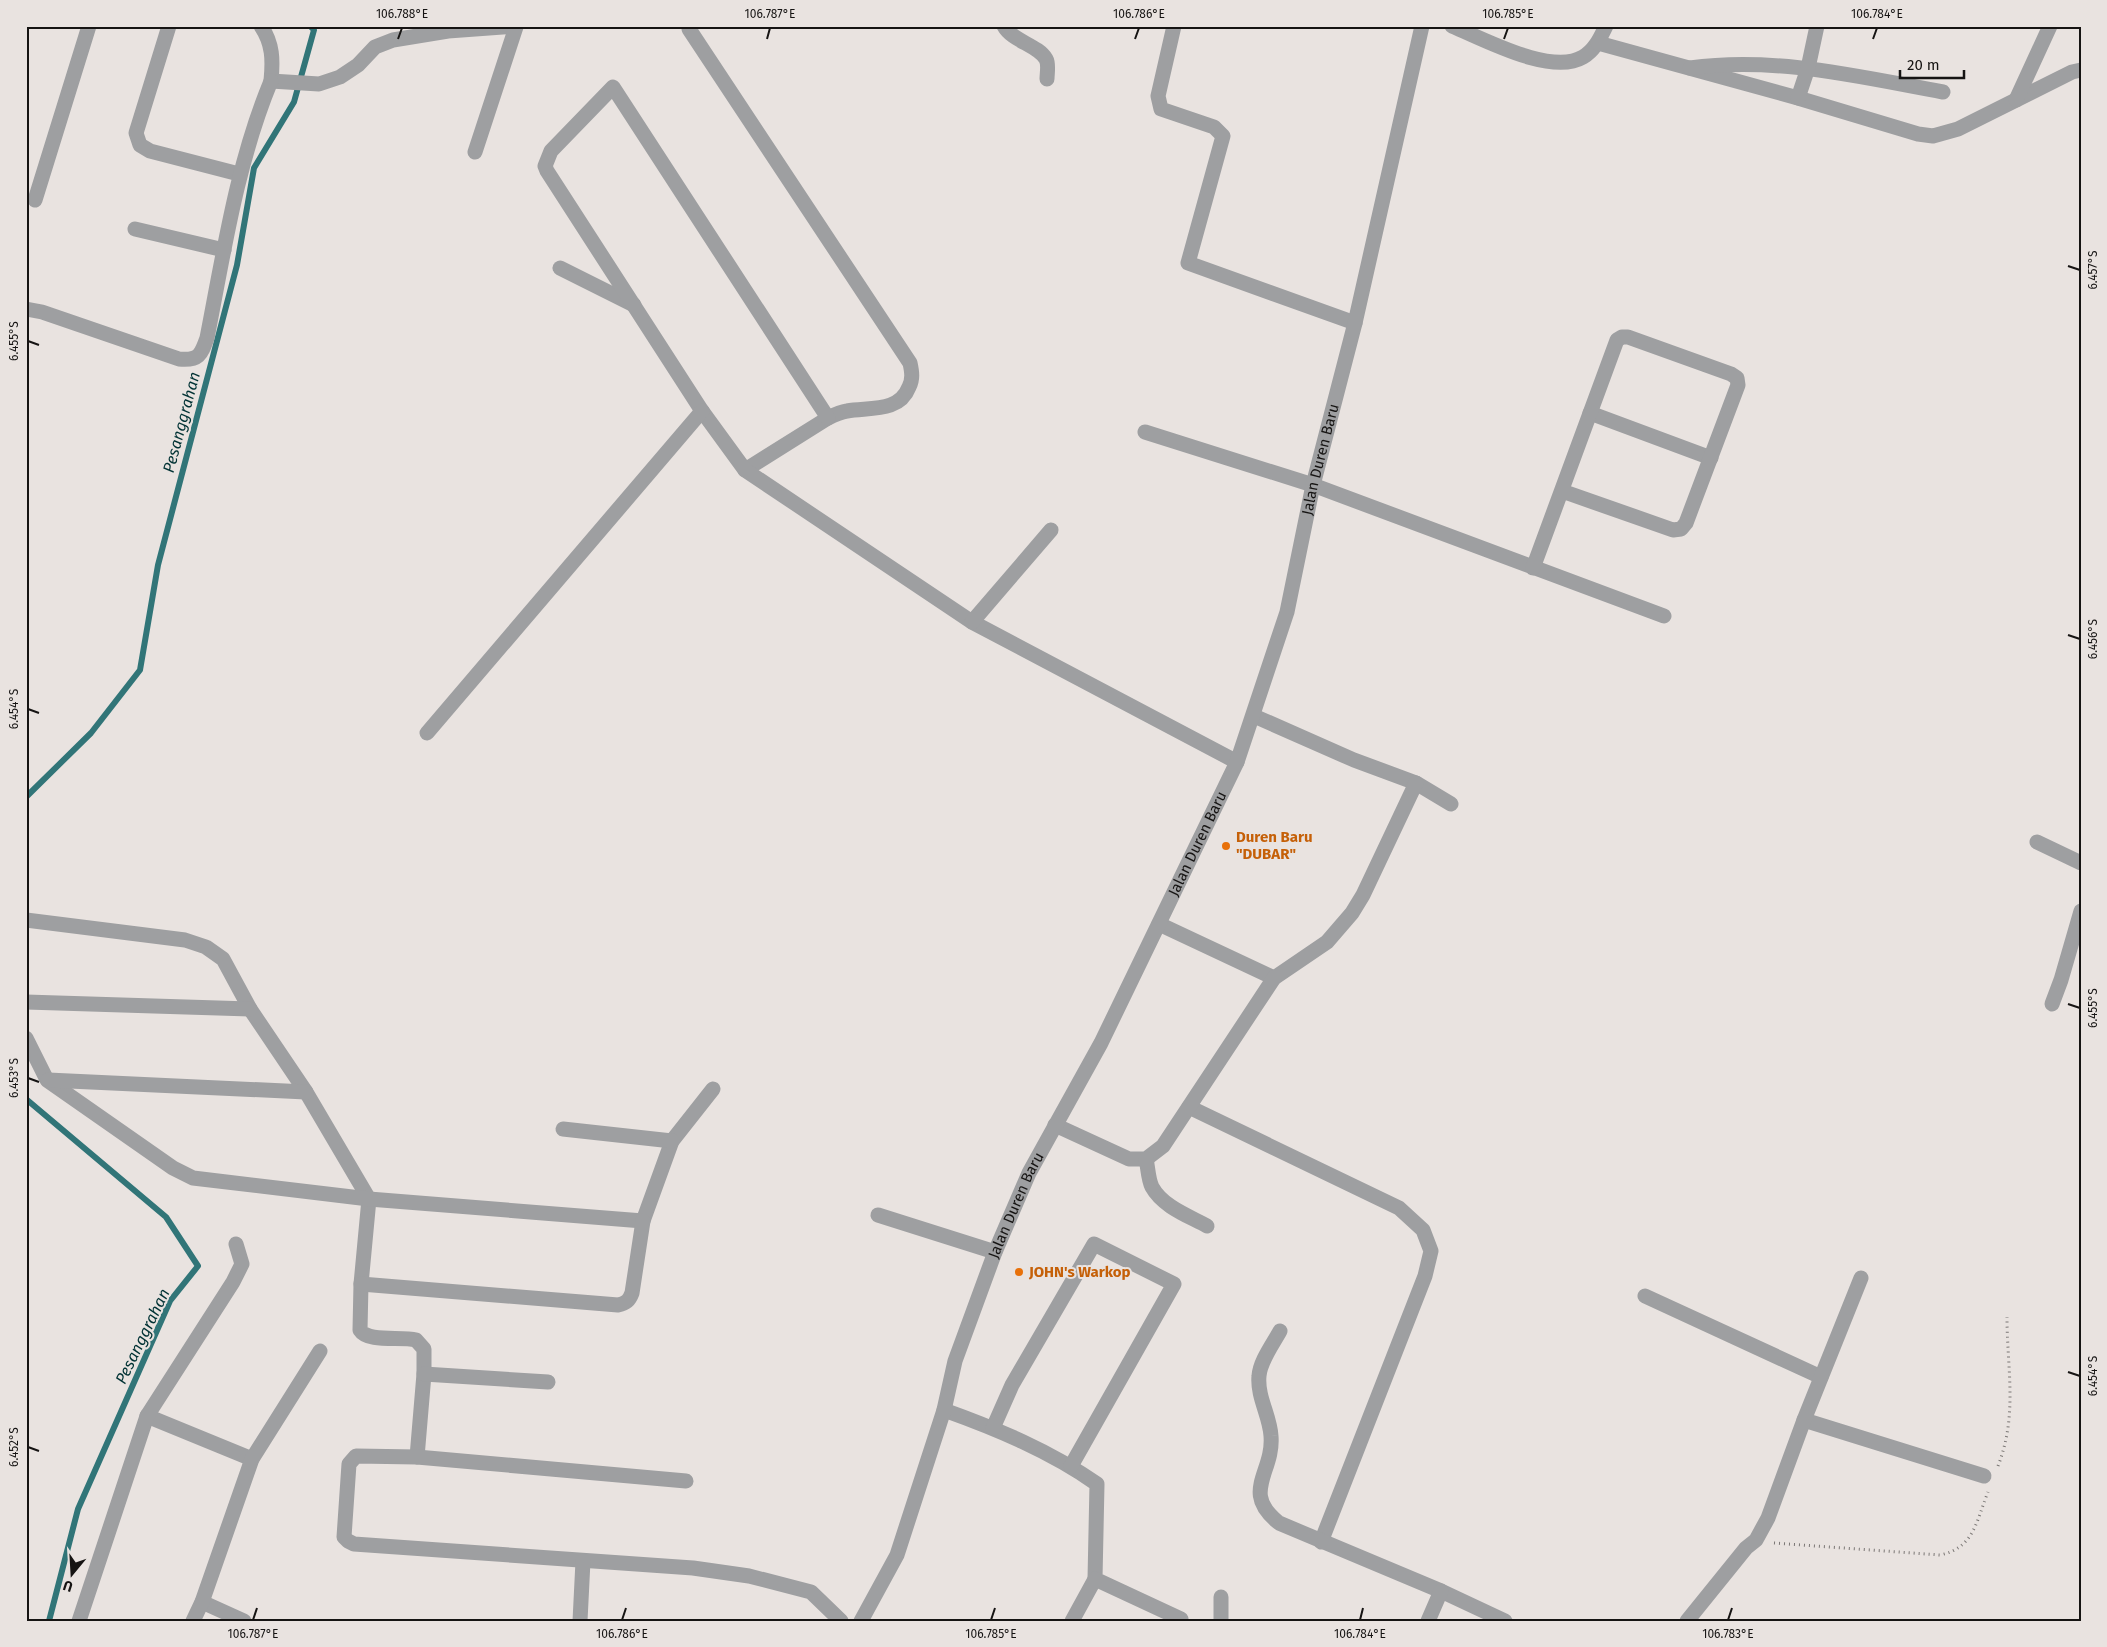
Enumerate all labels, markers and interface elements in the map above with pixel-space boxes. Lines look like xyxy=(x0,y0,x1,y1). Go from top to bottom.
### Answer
text: 106.788°E xyxy=(376,7,428,21)
text: 106.787°E xyxy=(745,7,795,21)
text: 106.786°E xyxy=(1113,7,1165,21)
text: 106.785°E xyxy=(1482,7,1534,21)
text: 106.784°E xyxy=(1851,7,1903,21)
scale bar xyxy=(1900,48,1963,80)
text: 20 m xyxy=(1907,56,1940,74)
text: 6.457°S xyxy=(2086,250,2100,290)
text: 6.455°S xyxy=(7,321,21,361)
water label: Pesanggrahan xyxy=(159,370,204,475)
street label: Jalan Duren Baru xyxy=(1298,402,1343,517)
text: 6.456°S xyxy=(2086,618,2100,659)
text: 6.454°S xyxy=(7,688,21,729)
street label: Jalan Duren Baru xyxy=(1164,788,1230,899)
place label: Duren Baru "DUBAR" xyxy=(1236,828,1312,863)
marker: Duren Baru "DUBAR" xyxy=(1220,840,1232,852)
text: 6.455°S xyxy=(2086,988,2100,1028)
text: 6.453°S xyxy=(7,1058,21,1098)
street label: Jalan Duren Baru xyxy=(984,1149,1048,1261)
place label: JOHN's Warkop xyxy=(1028,1263,1131,1281)
marker: JOHN's Warkop xyxy=(1013,1266,1025,1278)
water label: Pesanggrahan xyxy=(111,1285,174,1387)
text: 6.454°S xyxy=(2086,1355,2100,1396)
text: 6.452°S xyxy=(7,1427,21,1467)
north arrow xyxy=(48,1550,98,1600)
text: U xyxy=(61,1576,75,1595)
text: 106.787°E xyxy=(228,1627,278,1641)
text: 106.786°E xyxy=(596,1627,648,1641)
text: 106.785°E xyxy=(965,1627,1017,1641)
text: 106.784°E xyxy=(1334,1627,1386,1641)
text: 106.783°E xyxy=(1702,1627,1754,1641)

